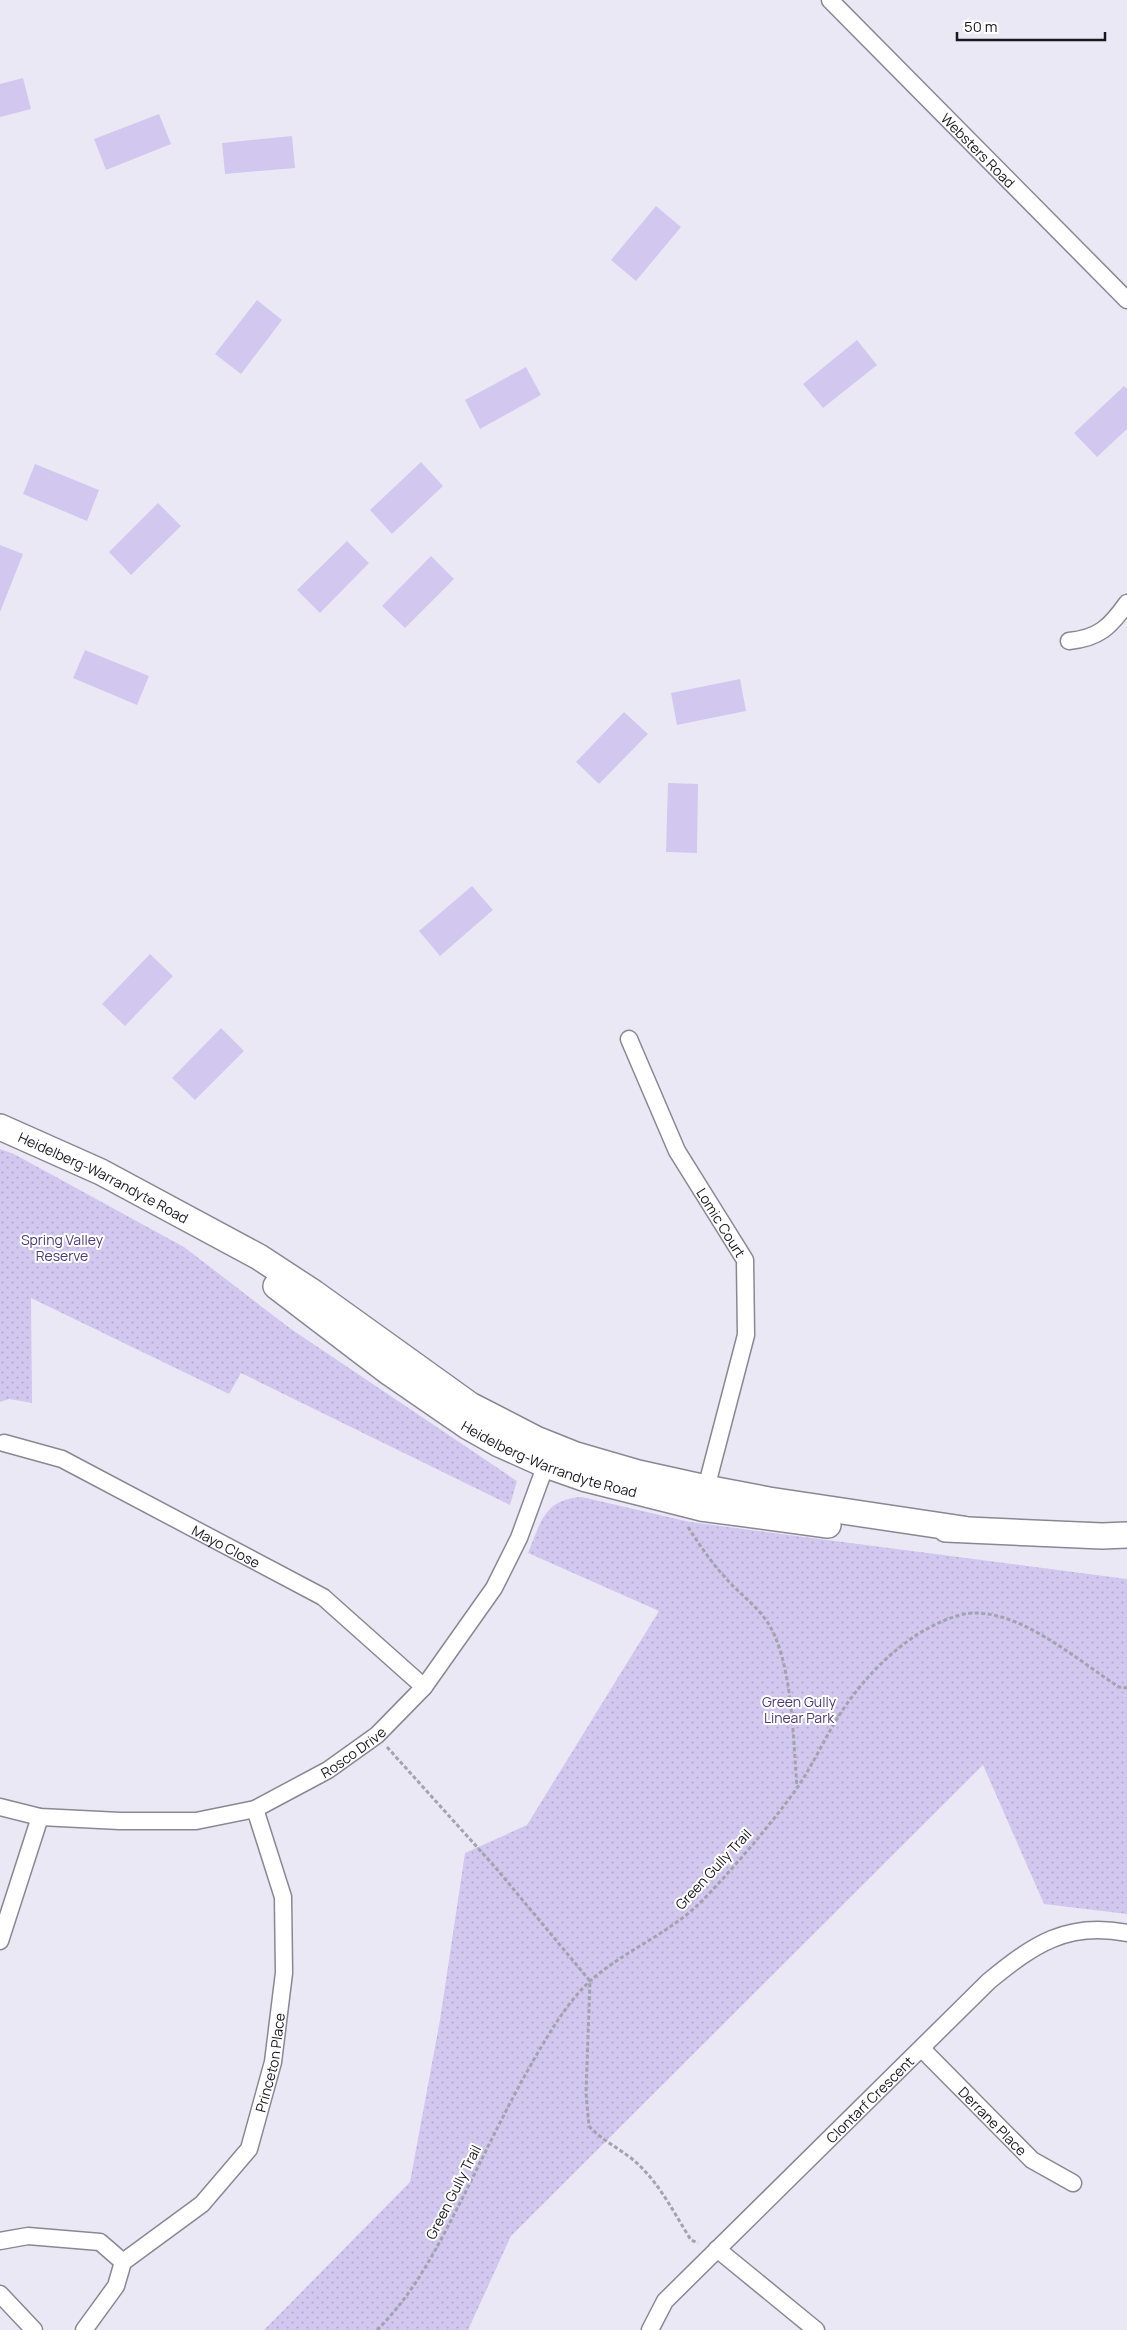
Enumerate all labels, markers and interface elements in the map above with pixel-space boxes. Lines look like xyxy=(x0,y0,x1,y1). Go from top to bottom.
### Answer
scale bar xyxy=(957,10,1104,42)
text: 50 m xyxy=(964,16,998,37)
street label: Websters Road xyxy=(937,109,1020,191)
street label: Heidelberg-Warrandyte Road xyxy=(16,1127,192,1227)
street label: Lomic Court xyxy=(693,1184,751,1261)
park label: Spring Valley Reserve xyxy=(21,1230,104,1265)
street label: Heidelberg-Warrandyte Road xyxy=(458,1415,639,1501)
street label: Mayo Close xyxy=(189,1520,264,1572)
park label: Green Gully Linear Park xyxy=(762,1692,837,1727)
street label: Rosco Drive xyxy=(317,1722,390,1782)
street label: Green Gully Trail xyxy=(671,1825,755,1913)
street label: Princeton Place xyxy=(250,2012,288,2114)
street label: Clontarf Crescent xyxy=(821,2051,918,2147)
street label: Derrane Place xyxy=(955,2082,1031,2159)
street label: Green Gully Trail xyxy=(421,2141,485,2243)

